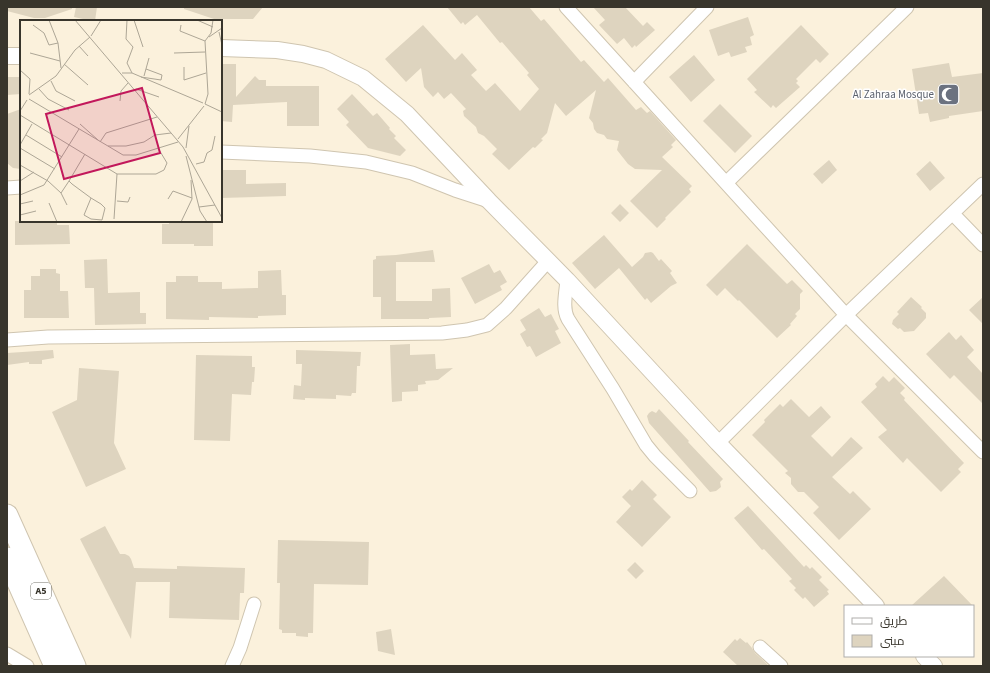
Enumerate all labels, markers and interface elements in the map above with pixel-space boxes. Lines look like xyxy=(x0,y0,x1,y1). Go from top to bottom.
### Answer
inset map xyxy=(20,20,222,222)
mosque icon: Al Zahraa Mosque xyxy=(936,81,962,107)
place label: Al Zahraa Mosque xyxy=(853,87,935,102)
road number: A5 xyxy=(31,583,51,599)
legend xyxy=(844,605,974,657)
text: طريق xyxy=(880,613,908,630)
text: مبنى xyxy=(880,633,905,650)

